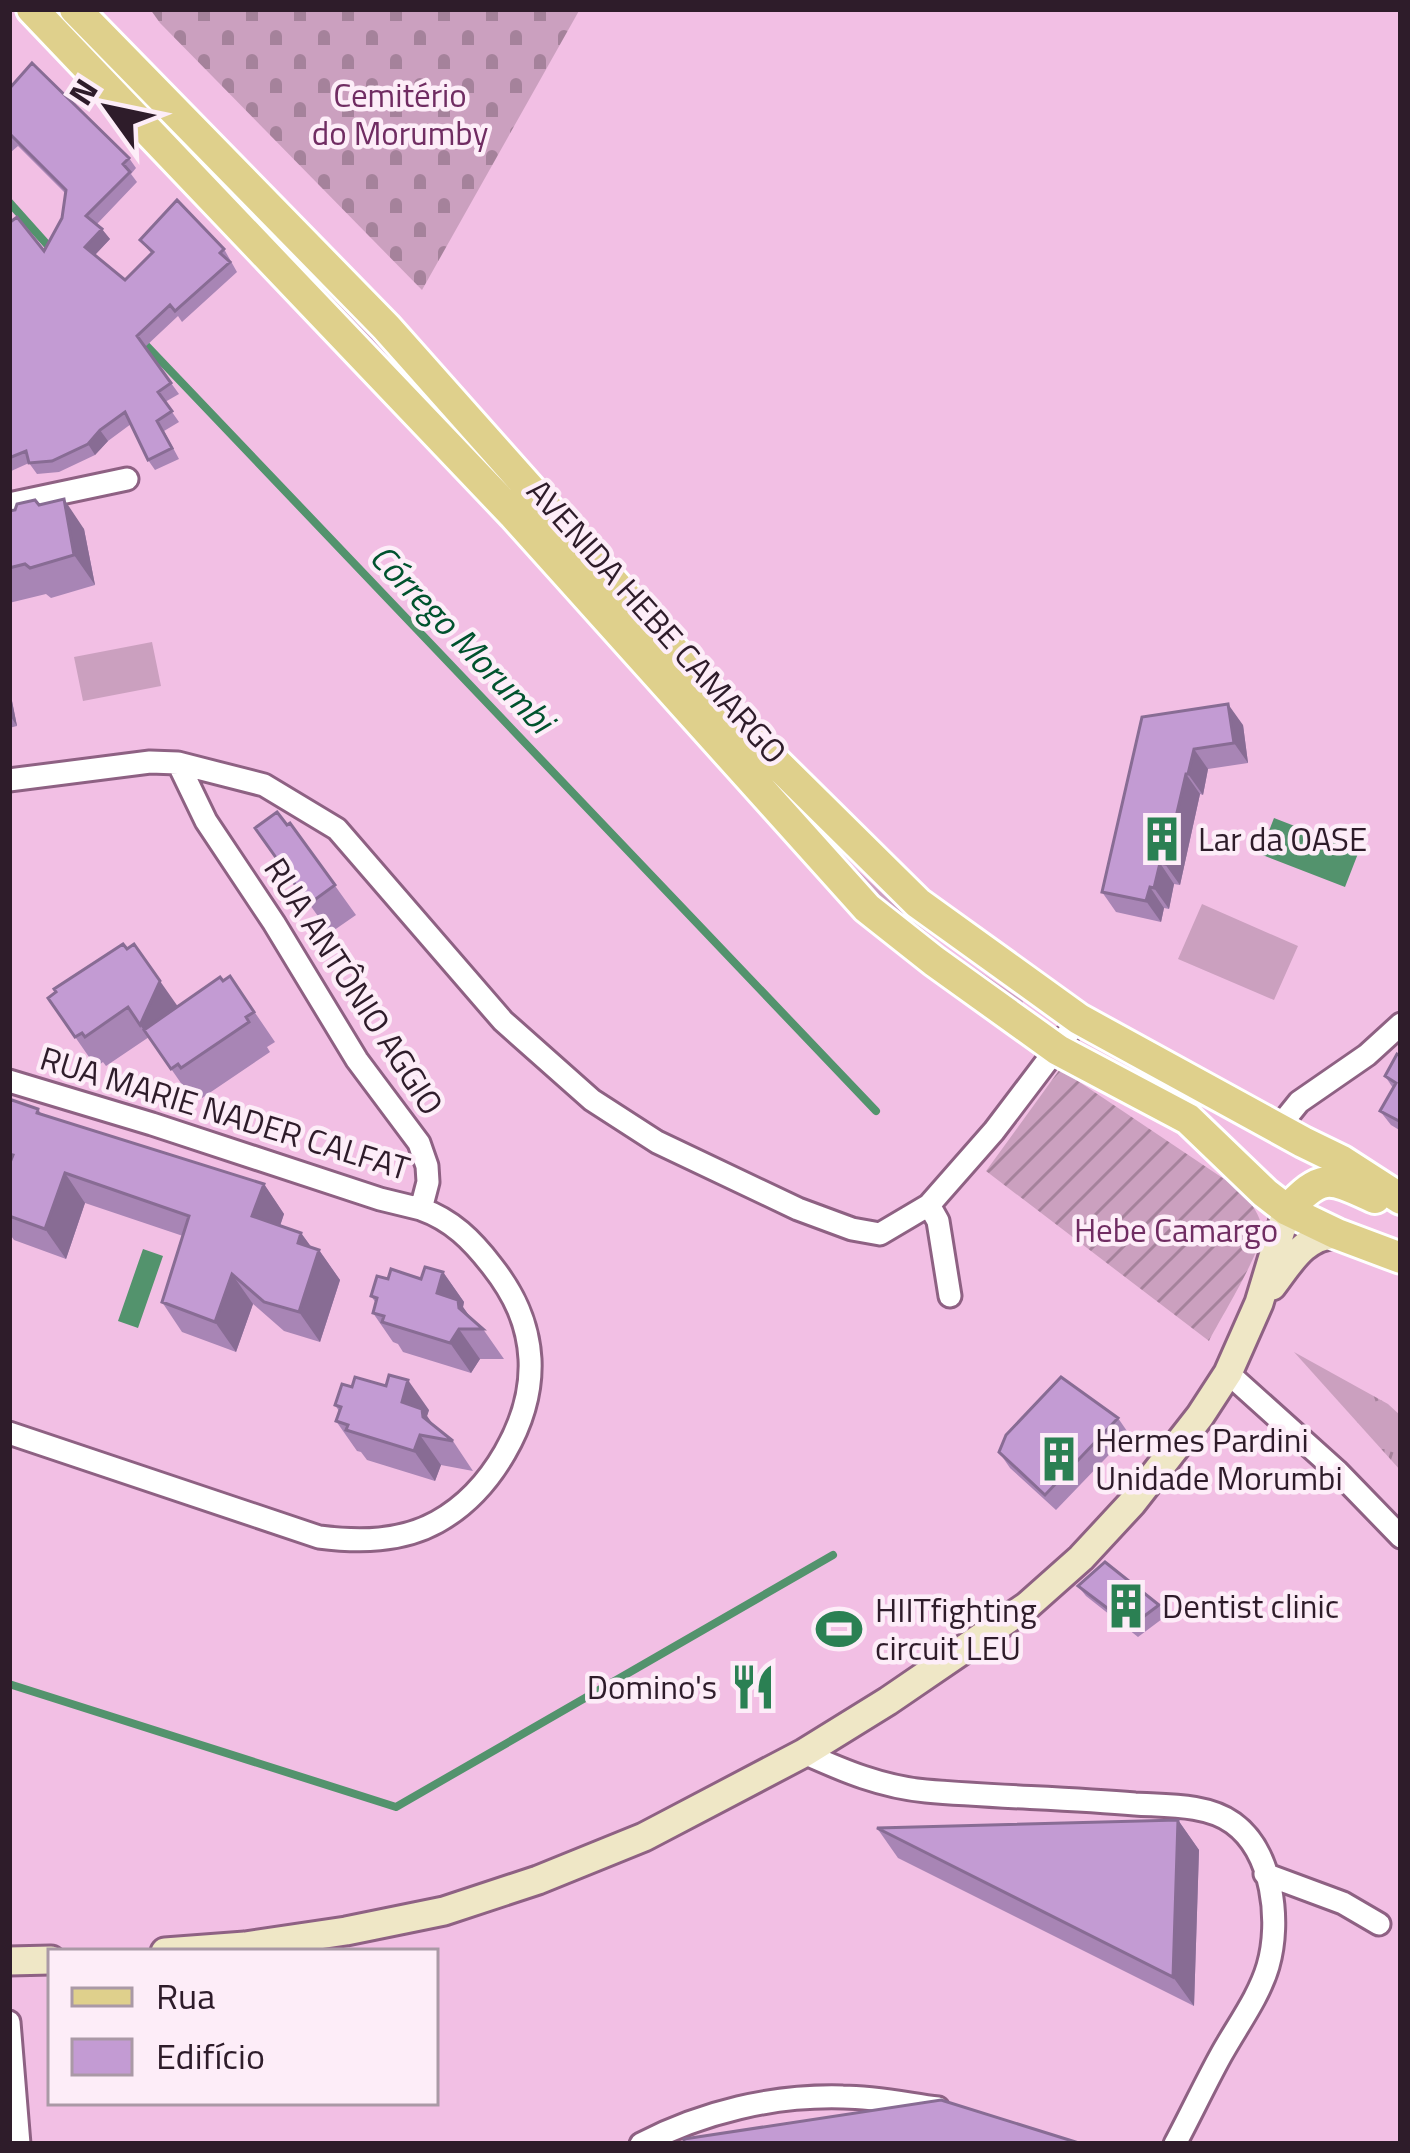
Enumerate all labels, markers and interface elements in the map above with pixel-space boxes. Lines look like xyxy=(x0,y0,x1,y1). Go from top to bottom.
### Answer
north arrow xyxy=(48,48,168,168)
text: N xyxy=(56,68,110,115)
park label: Cemitério do Morumby xyxy=(312,70,488,158)
street label: AVENIDA HEBE CAMARGO xyxy=(515,467,799,775)
water label: Córrego Morumbi xyxy=(357,530,570,748)
building icon: Lar da OASE xyxy=(1137,814,1187,864)
place label: Lar da OASE xyxy=(1198,814,1367,864)
street label: RUA ANTÔNIO AGGIO xyxy=(252,847,456,1125)
street label: RUA MARIE NADER CALFAT xyxy=(34,1033,416,1193)
park label: Hebe Camargo xyxy=(1074,1205,1278,1255)
place label: Hermes Pardini Unidade Morumbi xyxy=(1095,1415,1343,1503)
building icon: Hermes Pardini Unidade Morumbi xyxy=(1034,1434,1084,1484)
building icon: Dentist clinic xyxy=(1101,1581,1151,1631)
place label: Dentist clinic xyxy=(1162,1581,1339,1631)
place label: HIITfighting circuit LEU xyxy=(875,1585,1037,1673)
sports icon: HIITfighting circuit LEU xyxy=(814,1604,864,1654)
place label: Domino's xyxy=(587,1662,717,1712)
restaurant icon: Domino's xyxy=(728,1662,778,1712)
legend xyxy=(48,1949,438,2105)
text: Rua xyxy=(156,1968,215,2023)
text: Edifício xyxy=(156,2028,265,2083)

